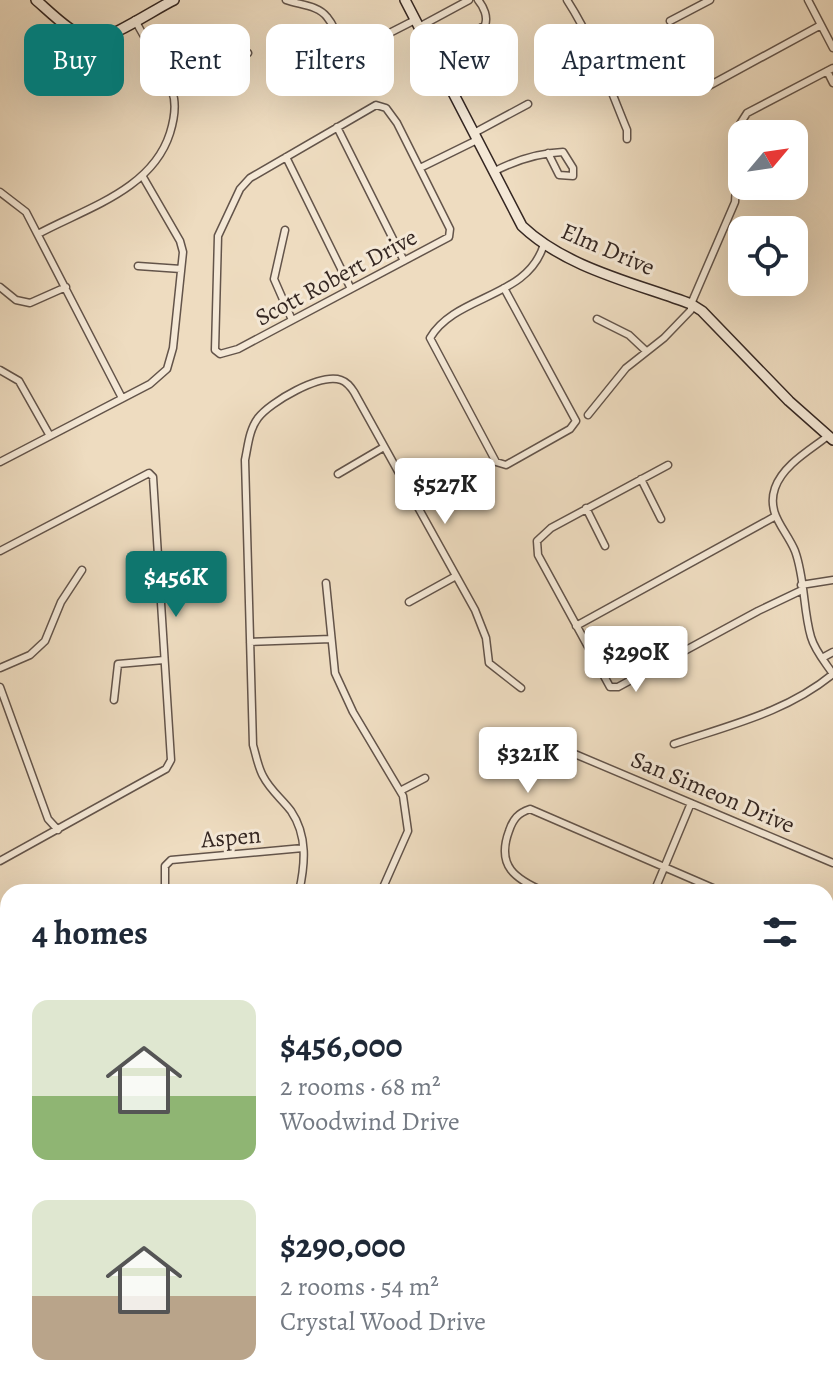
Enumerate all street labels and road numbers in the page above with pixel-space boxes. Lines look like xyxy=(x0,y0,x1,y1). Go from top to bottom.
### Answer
street label: Elm Drive xyxy=(556,215,660,283)
street label: Scott Robert Drive xyxy=(249,221,423,333)
street label: San Simeon Drive xyxy=(626,743,800,841)
street label: Aspen xyxy=(199,818,262,856)

